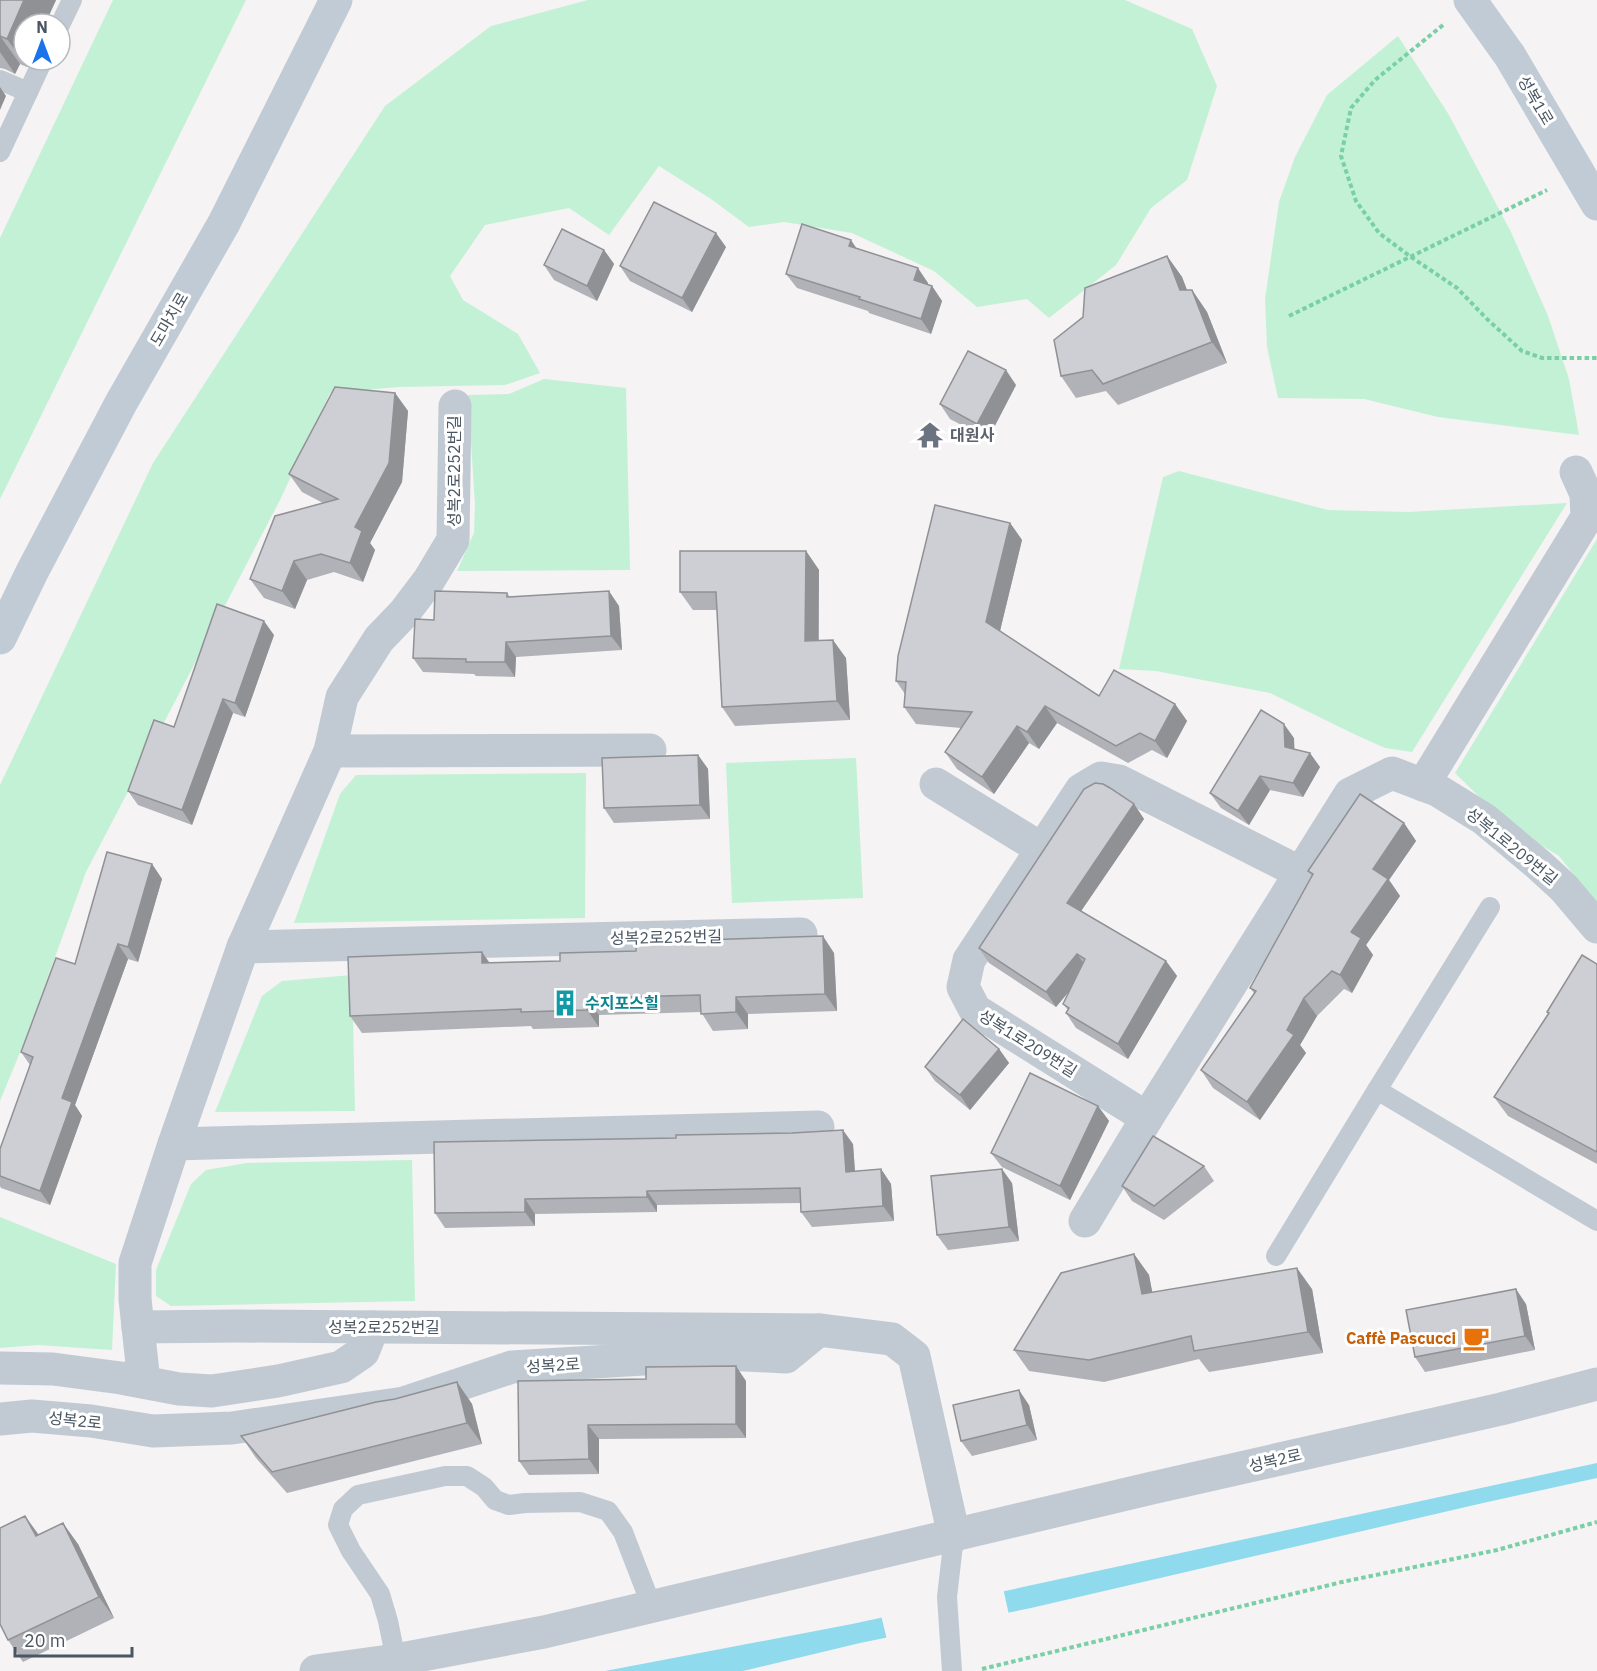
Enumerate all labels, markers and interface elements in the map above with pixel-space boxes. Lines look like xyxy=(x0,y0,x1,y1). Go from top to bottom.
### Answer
north arrow xyxy=(12,12,72,72)
text: N xyxy=(36,17,48,37)
street label: 성복1로 xyxy=(1514,72,1558,129)
street label: 도마치로 xyxy=(146,288,193,350)
street label: 성복2로252번길 xyxy=(444,415,464,527)
temple icon: 대원사 xyxy=(915,420,945,450)
place label: 대원사 xyxy=(950,425,994,445)
street label: 성복1로209번길 xyxy=(1462,803,1562,889)
street label: 성복2로252번길 xyxy=(610,926,722,948)
building icon: 수지포스힐 xyxy=(550,988,580,1018)
place label: 수지포스힐 xyxy=(585,993,659,1013)
street label: 성복1로209번길 xyxy=(975,1005,1081,1081)
street label: 성복2로252번길 xyxy=(328,1317,440,1337)
cafe icon: Caffè Pascucci xyxy=(1461,1323,1491,1353)
place label: Caffè Pascucci xyxy=(1346,1328,1456,1348)
street label: 성복2로 xyxy=(526,1354,581,1376)
street label: 성복2로 xyxy=(47,1407,103,1433)
street label: 성복2로 xyxy=(1247,1444,1304,1476)
scale bar xyxy=(15,1620,132,1658)
text: 20 m xyxy=(24,1629,66,1652)

